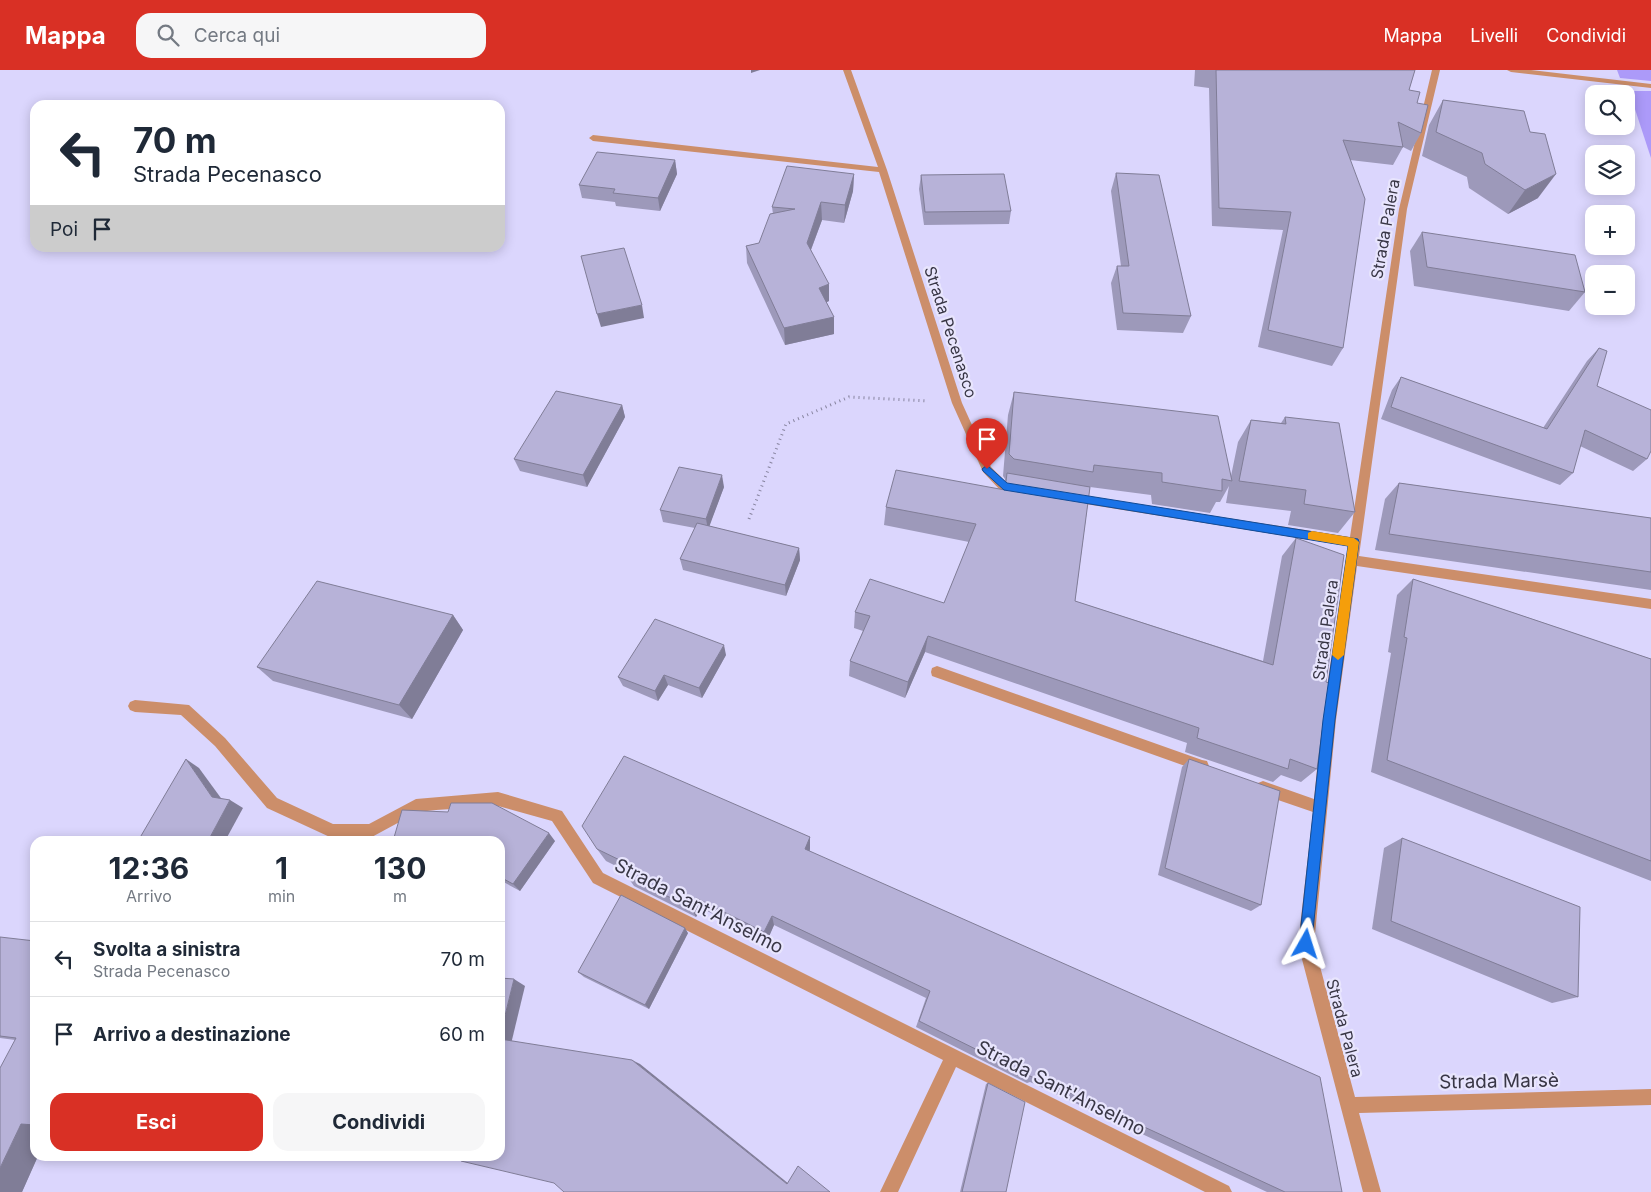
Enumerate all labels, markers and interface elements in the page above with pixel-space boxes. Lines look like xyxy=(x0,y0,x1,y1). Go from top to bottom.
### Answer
search box xyxy=(136,13,486,58)
text: Mappa xyxy=(25,21,106,50)
icon: search xyxy=(154,21,182,49)
text: Cerca qui xyxy=(194,24,280,47)
text: Mappa xyxy=(1384,25,1442,46)
text: Livelli xyxy=(1470,25,1518,46)
text: Condividi xyxy=(1546,25,1626,46)
map controls xyxy=(1585,85,1635,315)
button: search xyxy=(1585,85,1635,135)
text: 70 m xyxy=(133,119,217,161)
icon: left xyxy=(50,120,115,185)
button: layers xyxy=(1585,145,1635,195)
text: Strada Pecenasco xyxy=(133,161,322,187)
street label: Strada Palera xyxy=(1366,177,1404,281)
button: + xyxy=(1585,205,1635,255)
icon: arrive xyxy=(88,215,116,243)
text: Poi xyxy=(50,218,78,241)
street label: Strada Pecenasco xyxy=(920,264,982,400)
button: − xyxy=(1585,265,1635,315)
pin xyxy=(966,418,1008,469)
icon: arrive xyxy=(973,425,1001,453)
street label: Strada Palera xyxy=(1308,578,1342,682)
text: 12:36 xyxy=(109,850,189,886)
text: 1 xyxy=(275,850,288,886)
text: 130 xyxy=(374,850,426,886)
street label: Strada Sant'Anselmo xyxy=(611,853,787,959)
text: Arrivo xyxy=(126,886,172,906)
text: min xyxy=(268,886,295,906)
text: m xyxy=(393,886,407,906)
position arrow xyxy=(1279,917,1331,969)
text: Svolta a sinistra xyxy=(93,938,241,961)
icon: left xyxy=(50,945,78,973)
text: 70 m xyxy=(441,948,485,971)
text: Strada Pecenasco xyxy=(93,961,230,981)
street label: Strada Palera xyxy=(1322,977,1368,1079)
icon: arrive xyxy=(50,1020,78,1048)
text: Arrivo a destinazione xyxy=(93,1023,291,1046)
text: 60 m xyxy=(439,1023,485,1046)
street label: Strada Sant'Anselmo xyxy=(973,1035,1149,1141)
street label: Strada Marsè xyxy=(1439,1068,1559,1094)
button: Esci xyxy=(50,1093,263,1151)
button: Condividi xyxy=(273,1093,485,1151)

